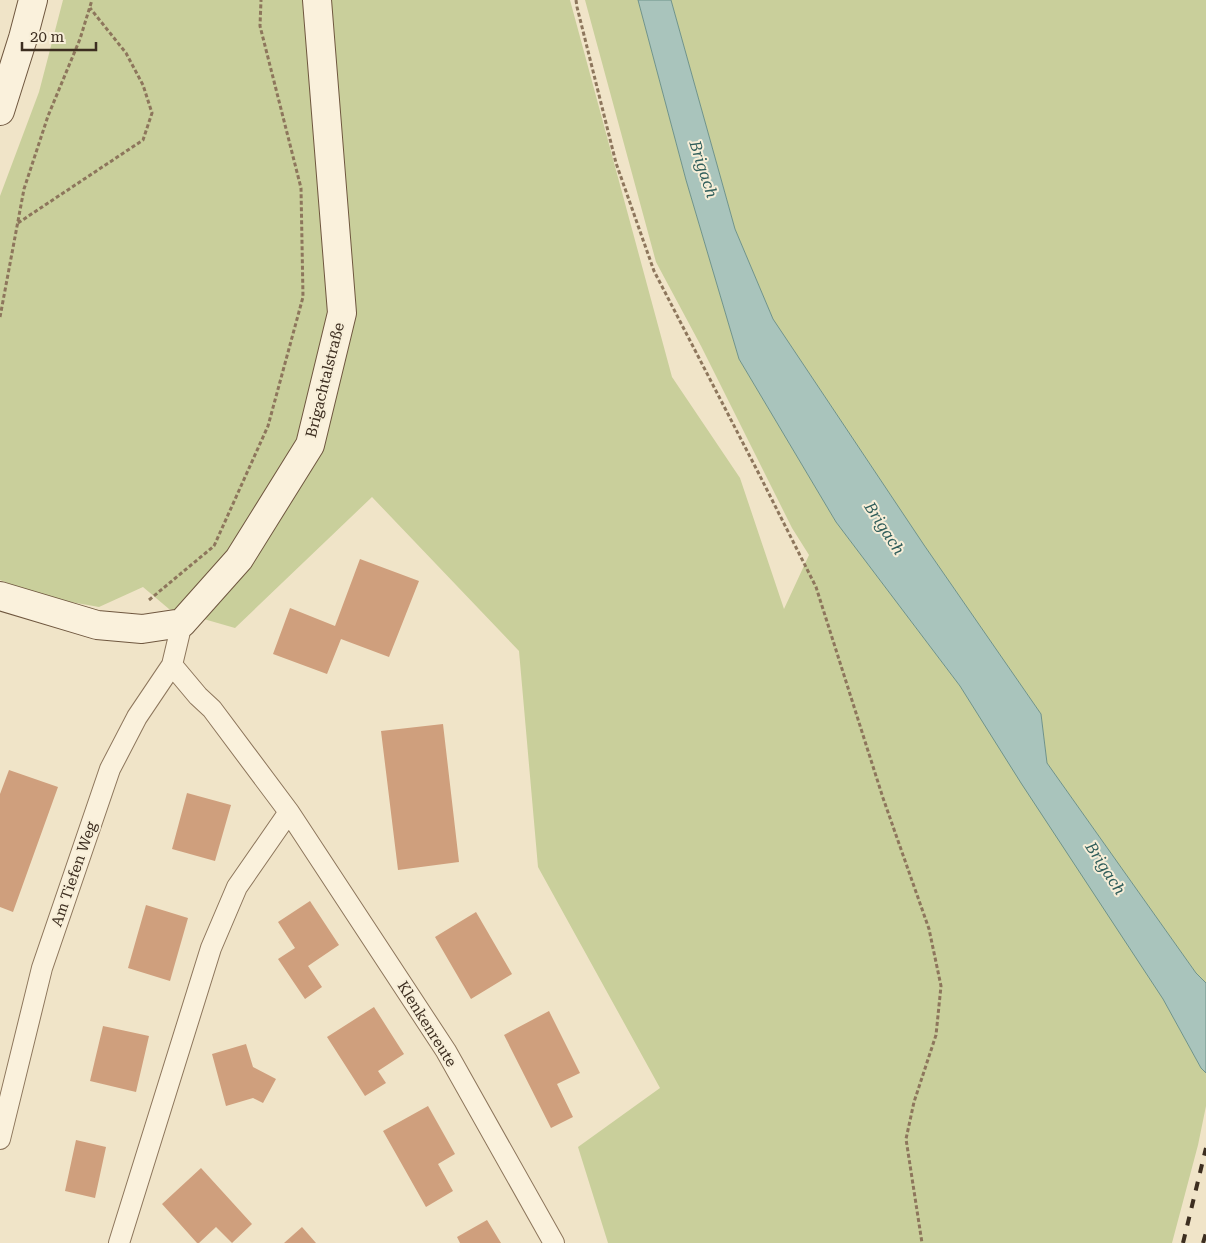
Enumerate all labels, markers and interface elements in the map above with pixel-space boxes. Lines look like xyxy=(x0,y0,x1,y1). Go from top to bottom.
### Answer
scale bar xyxy=(22,20,96,52)
text: 20 m xyxy=(30,28,65,46)
water label: Brigach xyxy=(685,137,722,201)
street label: Brigachtalstraße xyxy=(302,321,348,439)
water label: Brigach xyxy=(860,497,909,559)
street label: Am Tiefen Weg xyxy=(48,819,101,929)
water label: Brigach xyxy=(1081,837,1130,899)
street label: Klenkenreute xyxy=(394,978,460,1070)

